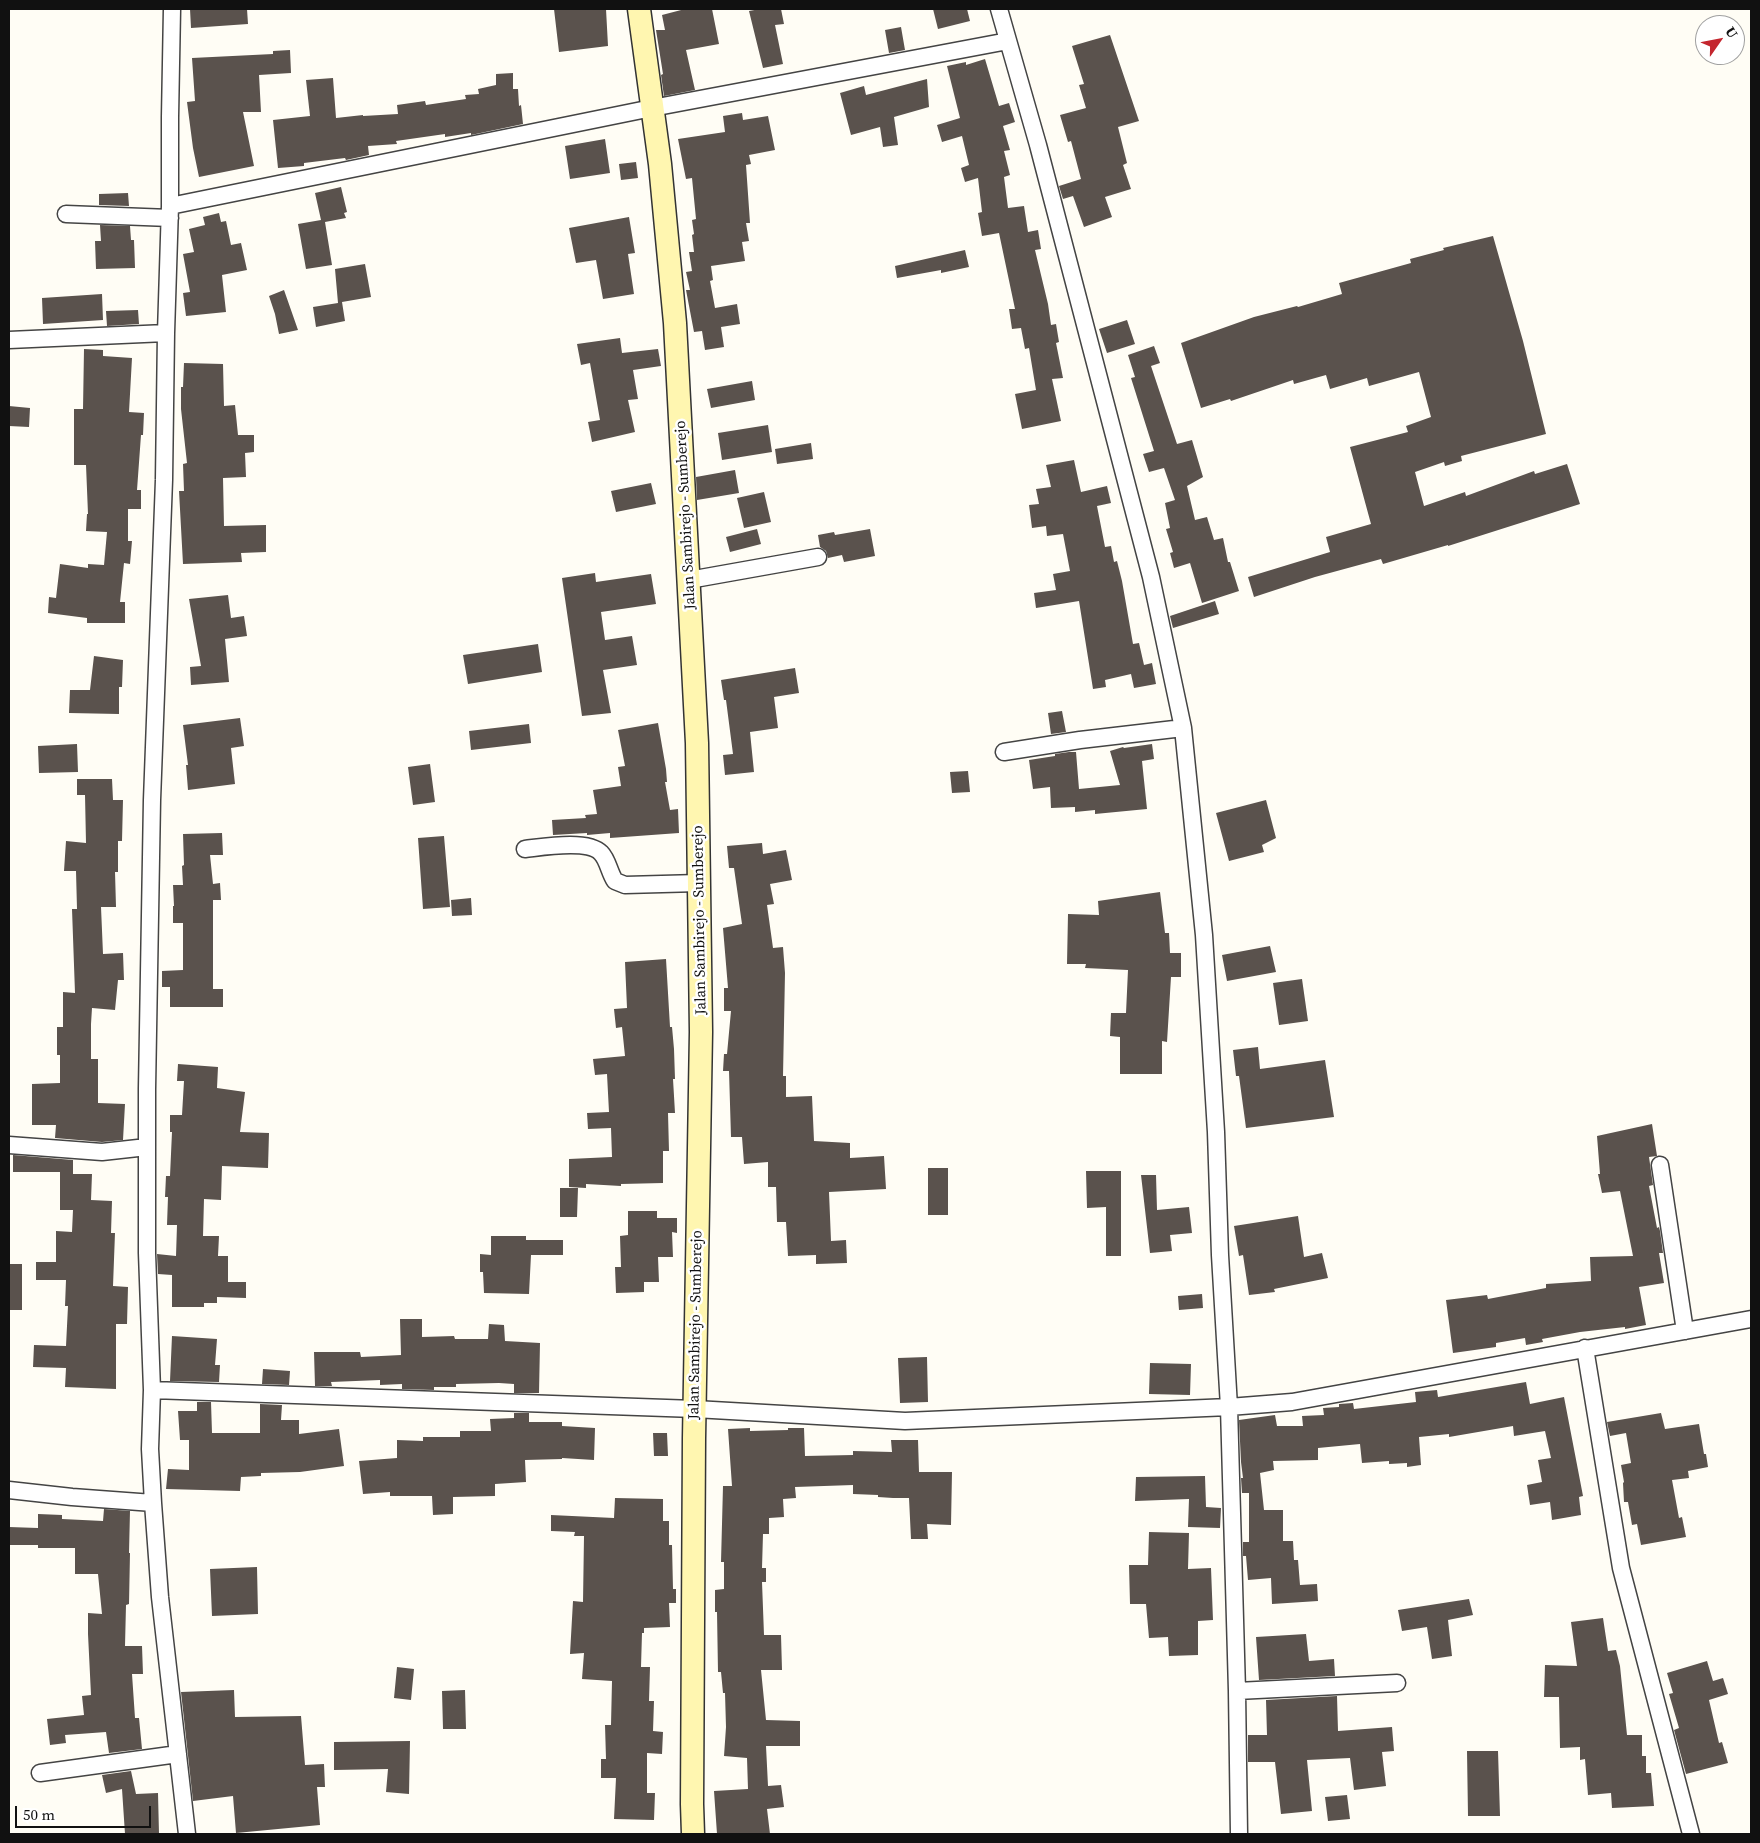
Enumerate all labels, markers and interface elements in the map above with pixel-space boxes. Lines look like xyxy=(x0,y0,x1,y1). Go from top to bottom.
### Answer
north arrow xyxy=(1695,15,1745,65)
text: U xyxy=(1721,23,1743,42)
street label: Jalan Sambirejo - Sumberejo xyxy=(672,420,700,610)
street label: Jalan Sambirejo - Sumberejo xyxy=(689,825,711,1015)
street label: Jalan Sambirejo - Sumberejo xyxy=(685,1230,707,1420)
scale bar xyxy=(18,1796,154,1828)
text: 50 m xyxy=(23,1804,55,1825)

